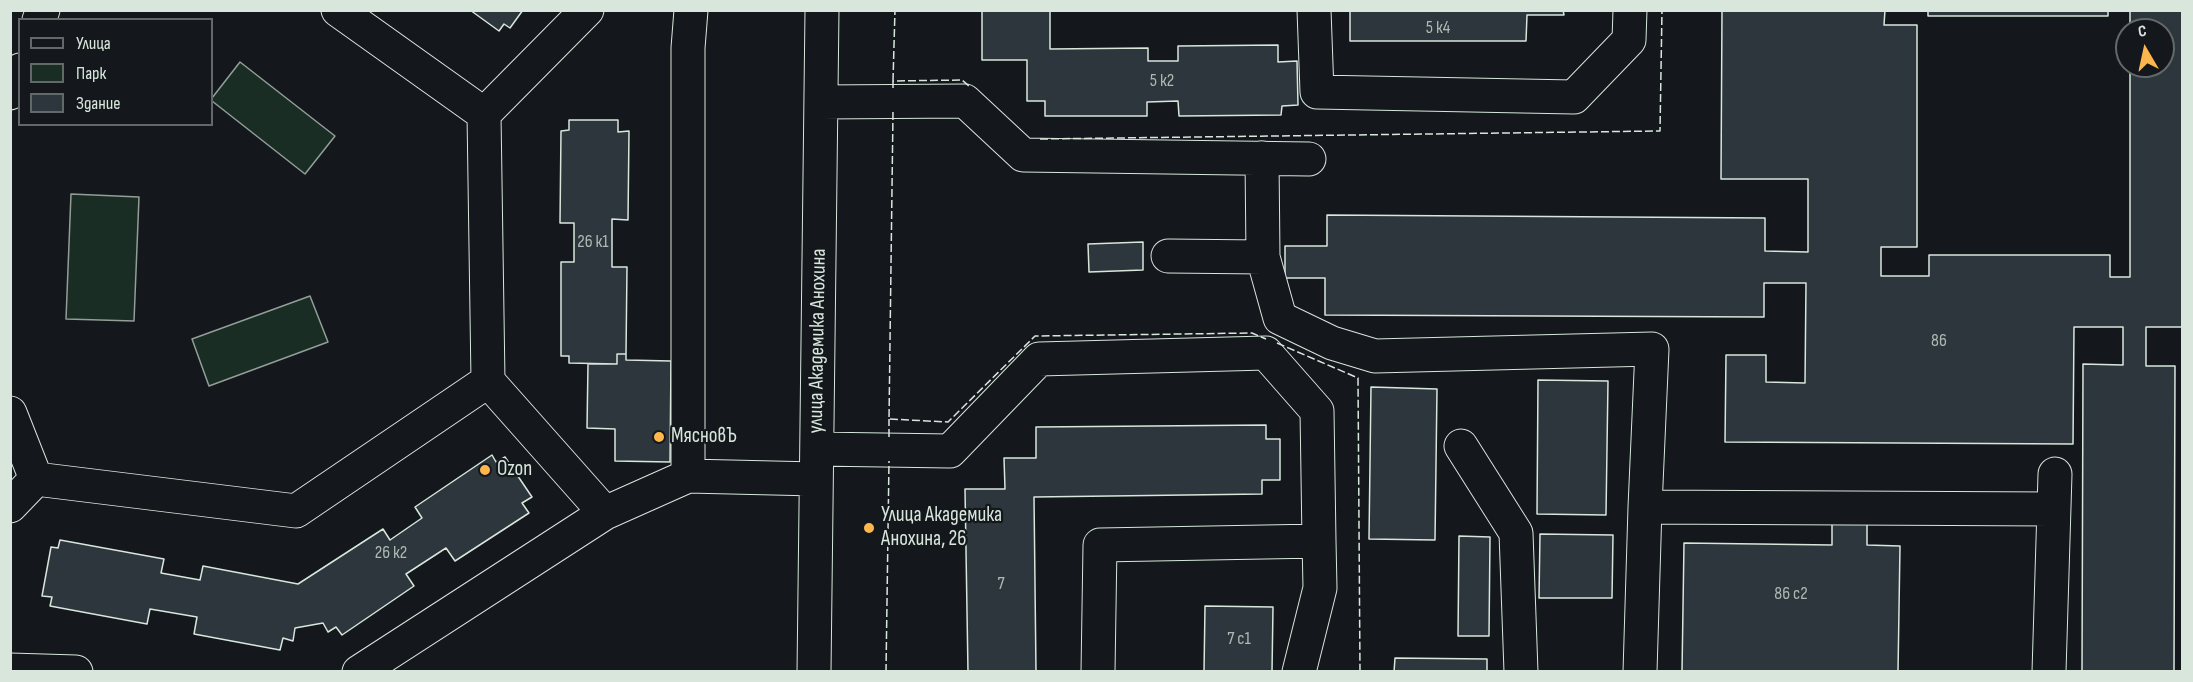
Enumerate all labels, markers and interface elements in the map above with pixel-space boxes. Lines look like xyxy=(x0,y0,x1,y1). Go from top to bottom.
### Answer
house number: 5 к4 xyxy=(1426,17,1450,39)
legend xyxy=(18,18,213,126)
north arrow xyxy=(2115,18,2175,78)
text: С xyxy=(2137,22,2148,42)
text: Улица xyxy=(76,33,111,54)
text: Парк xyxy=(76,63,106,84)
house number: 5 к2 xyxy=(1150,70,1174,92)
text: Здание xyxy=(76,93,121,114)
house number: 26 к1 xyxy=(577,231,609,253)
street label: улица Академика Анохина xyxy=(804,248,832,434)
house number: 86 xyxy=(1931,330,1947,352)
place label: МясновЪ xyxy=(671,424,737,450)
marker: МясновЪ xyxy=(652,430,666,444)
place label: Ozon xyxy=(497,457,532,483)
marker: Ozon xyxy=(478,463,492,477)
place label: Улица Академика Анохина, 26 xyxy=(881,503,1002,553)
marker: Улица Академика Анохина, 26 xyxy=(862,521,876,535)
house number: 26 к2 xyxy=(375,542,407,564)
house number: 7 xyxy=(997,573,1005,595)
house number: 86 с2 xyxy=(1774,583,1808,605)
house number: 7 с1 xyxy=(1227,628,1251,650)

